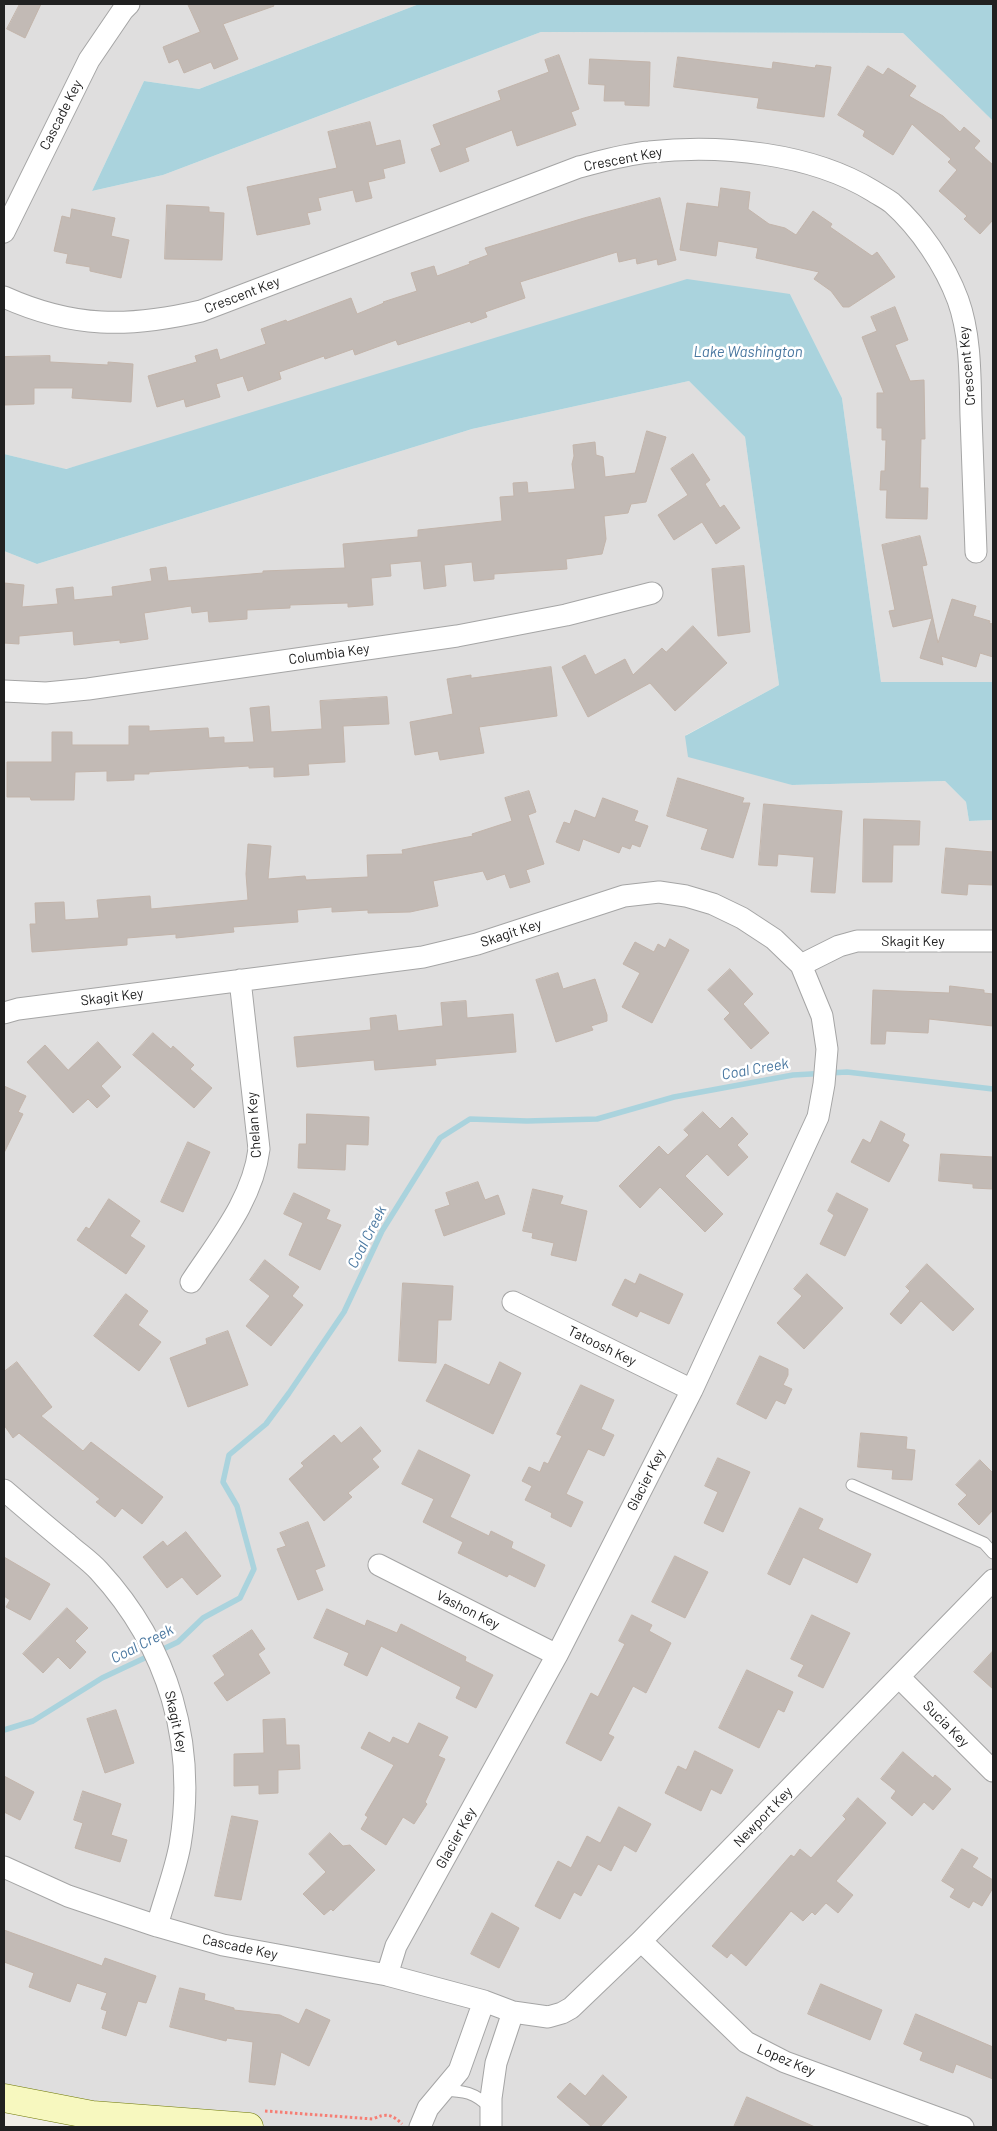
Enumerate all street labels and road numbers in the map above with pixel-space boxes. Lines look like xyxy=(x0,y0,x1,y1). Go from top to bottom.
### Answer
street label: Cascade Key xyxy=(36,77,86,153)
street label: Crescent Key xyxy=(582,143,664,175)
street label: Crescent Key xyxy=(202,273,282,317)
street label: Crescent Key xyxy=(955,326,979,406)
street label: Columbia Key xyxy=(287,640,371,668)
street label: Skagit Key xyxy=(478,915,544,951)
street label: Skagit Key xyxy=(881,933,945,949)
street label: Skagit Key xyxy=(80,985,144,1009)
street label: Chelan Key xyxy=(243,1091,265,1159)
street label: Tatoosh Key xyxy=(565,1322,639,1370)
street label: Glacier Key xyxy=(623,1446,669,1514)
street label: Vashon Key xyxy=(433,1587,503,1633)
street label: Skagit Key xyxy=(161,1689,191,1755)
street label: Sucia Key xyxy=(919,1697,973,1751)
street label: Newport Key xyxy=(730,1783,796,1851)
street label: Glacier Key xyxy=(432,1805,480,1871)
street label: Cascade Key xyxy=(201,1931,279,1963)
street label: Lopez Key xyxy=(754,2040,818,2080)

